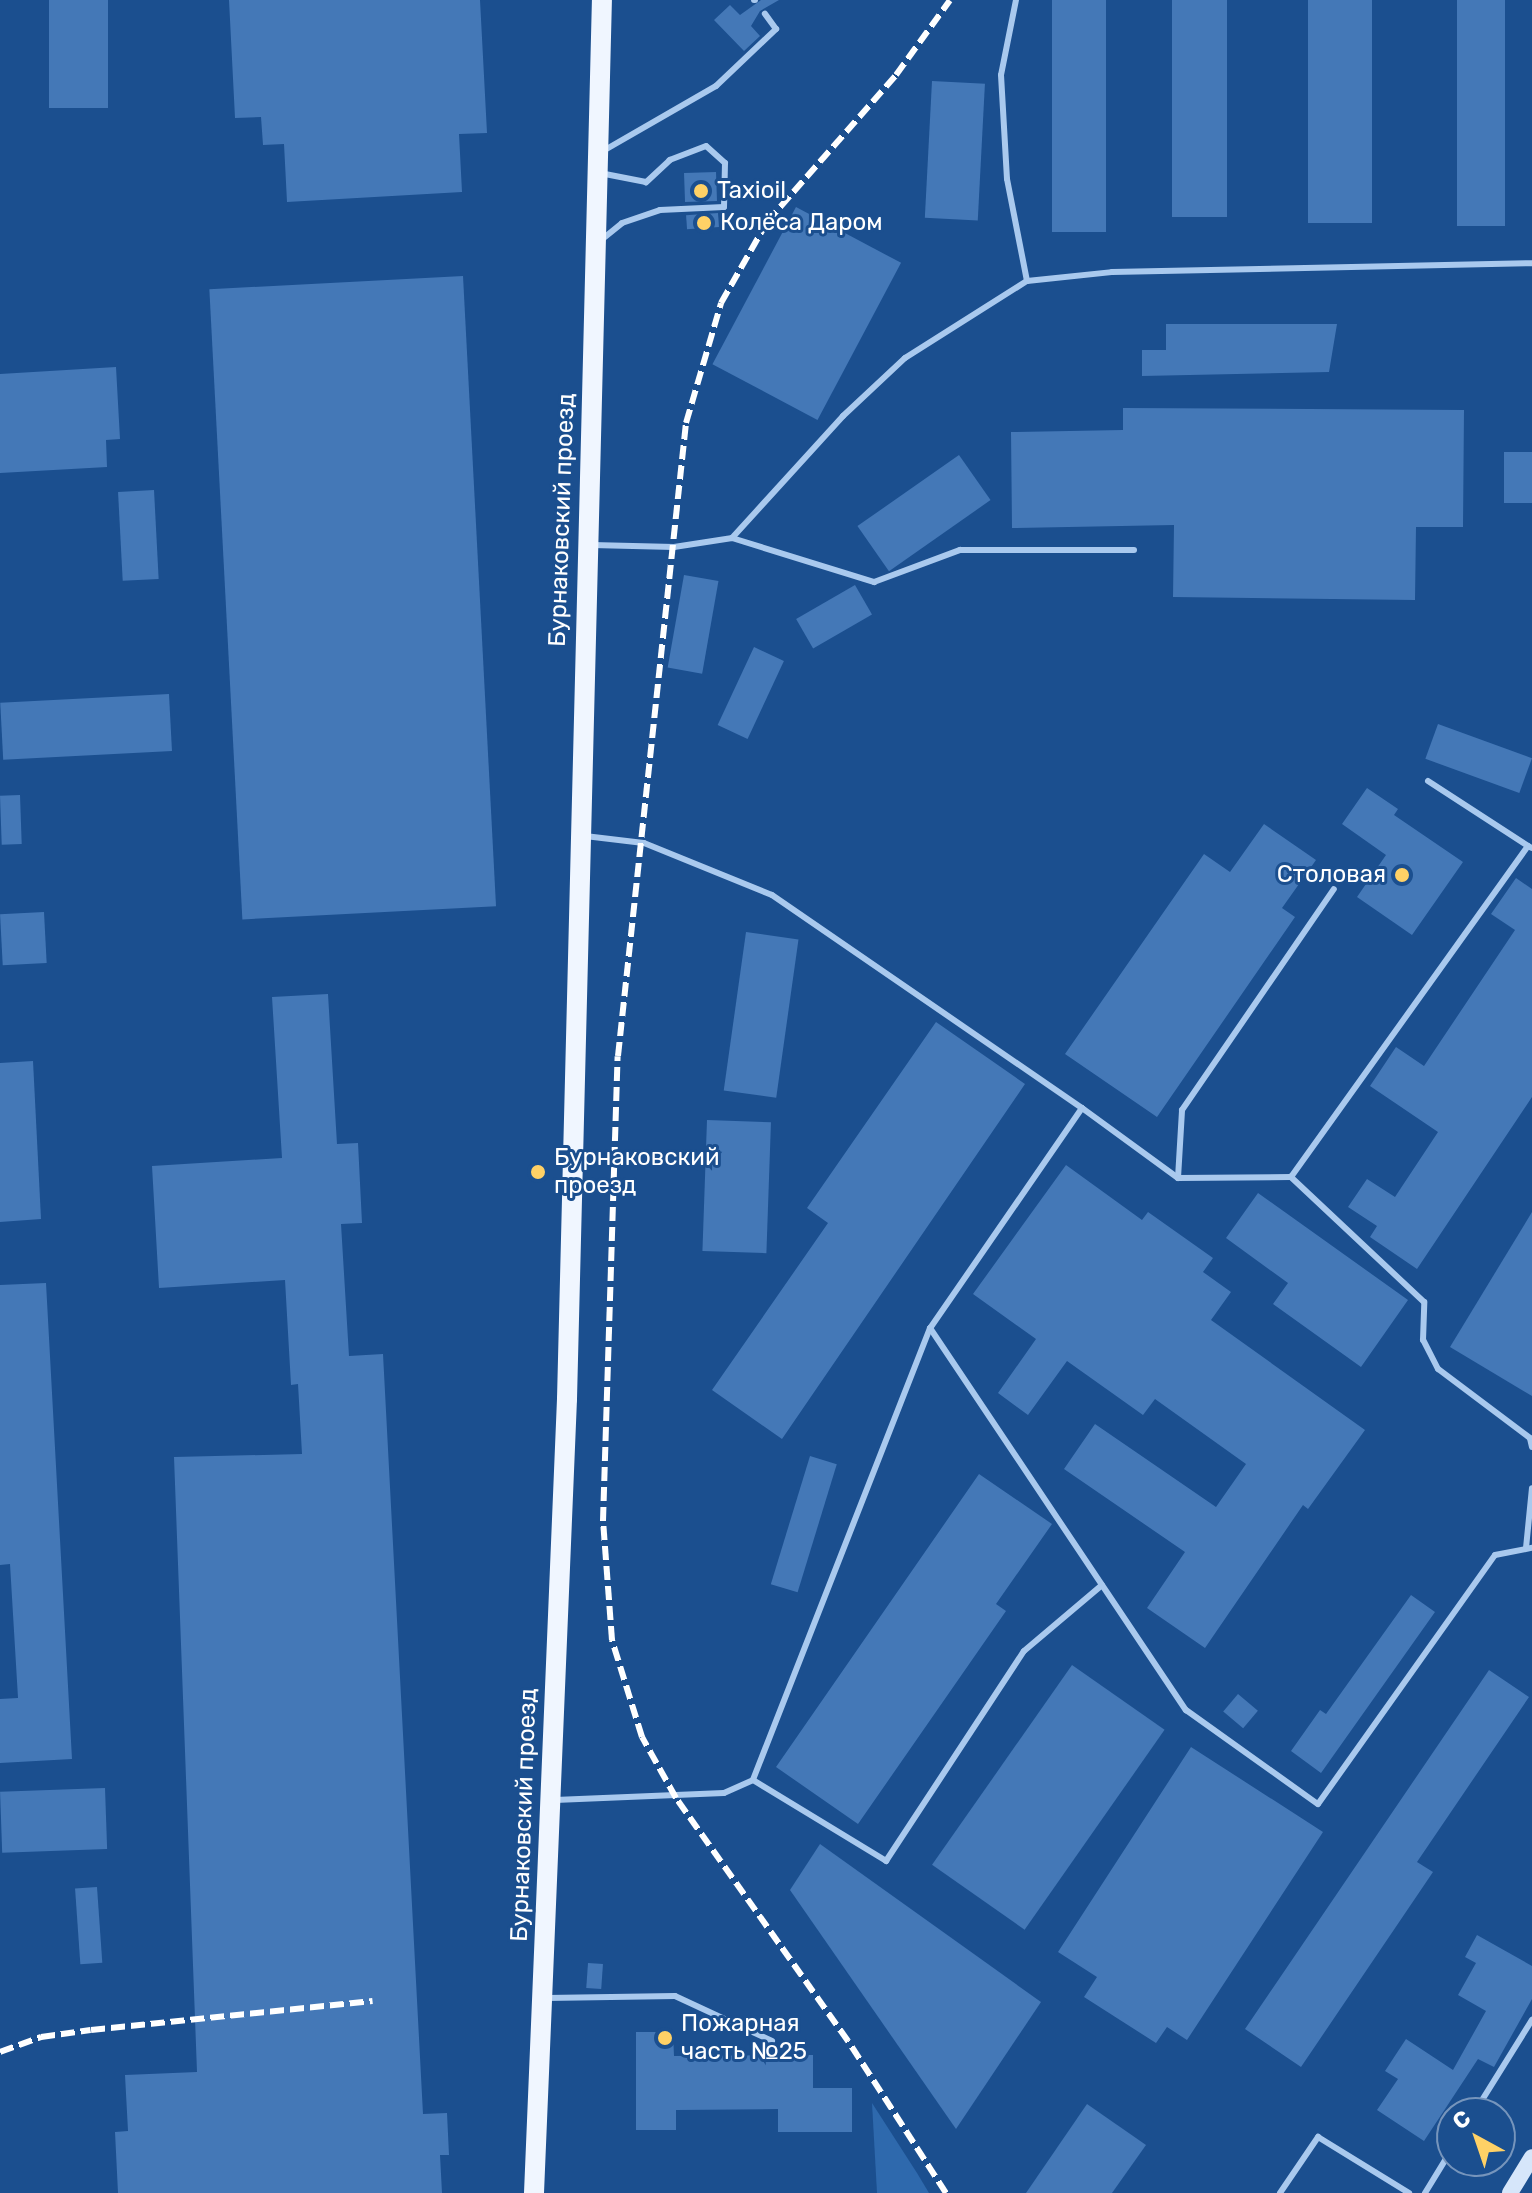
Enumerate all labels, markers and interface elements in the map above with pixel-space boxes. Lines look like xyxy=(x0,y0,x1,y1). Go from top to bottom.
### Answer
place label: Taxioil xyxy=(717,177,786,205)
marker: Taxioil xyxy=(692,182,710,200)
place label: Колёса Даром xyxy=(720,209,883,237)
marker: Колёса Даром xyxy=(695,214,713,232)
street label: Бурнаковский проезд xyxy=(543,393,581,647)
place label: Столовая xyxy=(1277,861,1386,889)
marker: Столовая xyxy=(1393,866,1411,884)
place label: Бурнаковский проезд xyxy=(554,1144,720,1200)
marker: Бурнаковский проезд xyxy=(529,1163,547,1181)
street label: Бурнаковский проезд xyxy=(505,1688,543,1942)
place label: Пожарная часть №25 xyxy=(681,2010,807,2066)
marker: Пожарная часть №25 xyxy=(656,2029,674,2047)
north arrow xyxy=(1436,2097,1516,2177)
text: С xyxy=(1447,2104,1476,2135)

